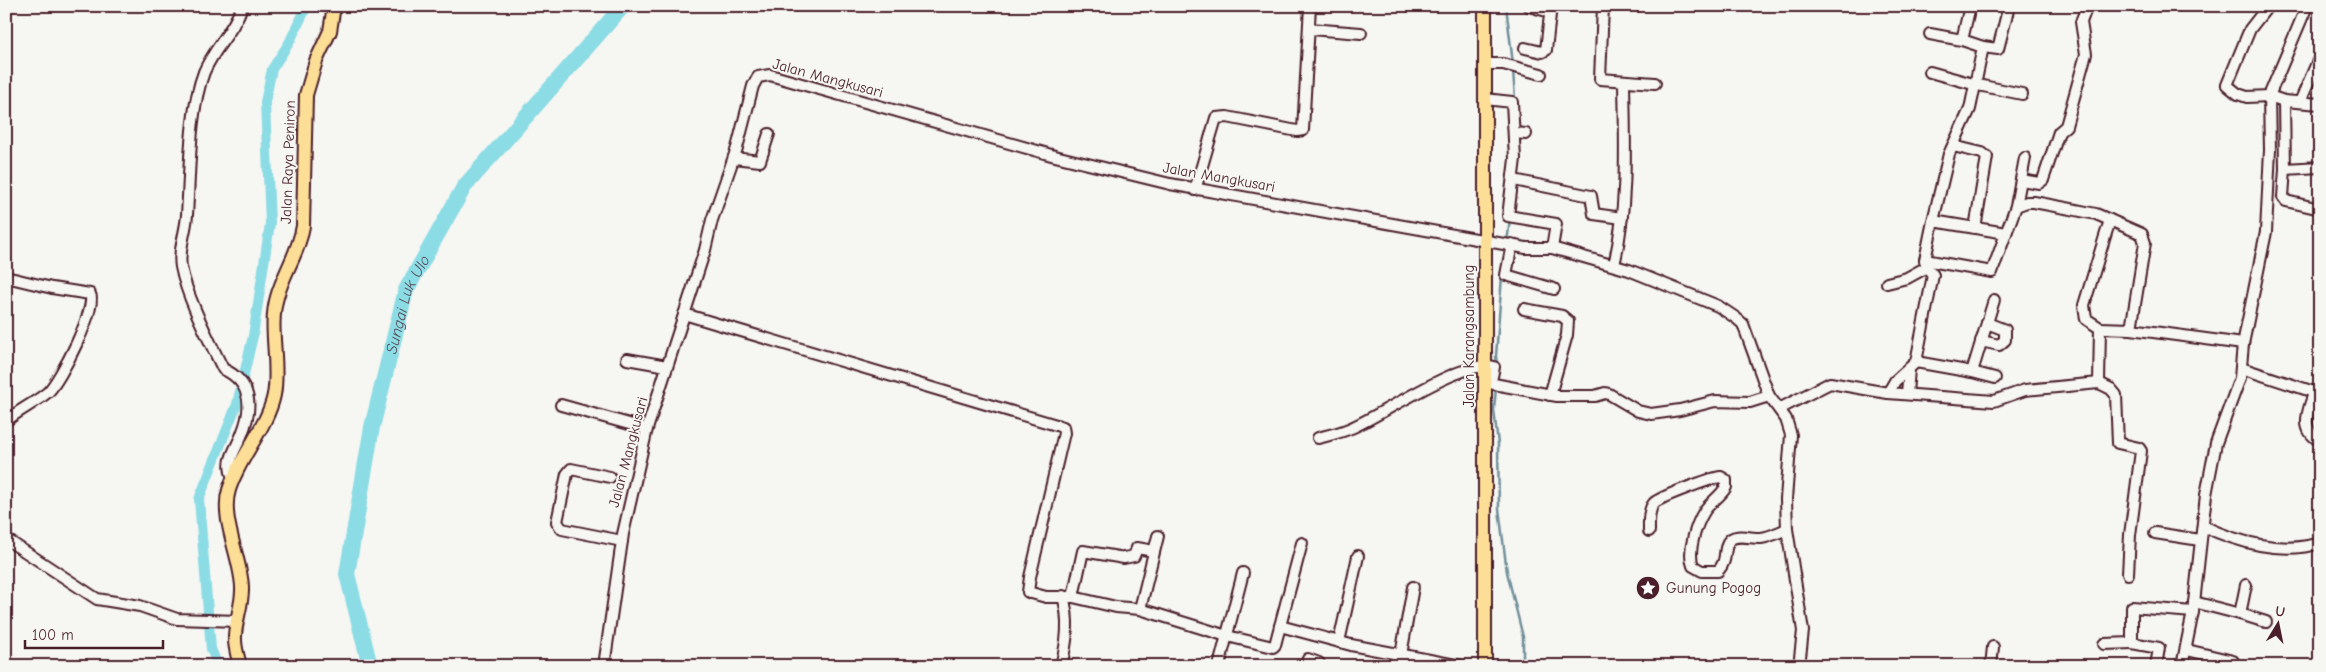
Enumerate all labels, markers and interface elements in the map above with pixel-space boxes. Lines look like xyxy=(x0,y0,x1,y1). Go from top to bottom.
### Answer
street label: Jalan Mangkusari xyxy=(771,55,885,101)
street label: Jalan Raya Peniron xyxy=(277,100,299,224)
street label: Jalan Mangkusari xyxy=(1161,158,1277,196)
water label: Sungai Luk Ulo xyxy=(383,252,434,356)
street label: Jalan Karangsambung xyxy=(1460,265,1478,408)
street label: Jalan Mangkusari xyxy=(605,395,651,509)
place icon: Gunung Pogog xyxy=(1635,575,1661,601)
place label: Gunung Pogog xyxy=(1666,579,1761,597)
north arrow xyxy=(2254,600,2304,650)
text: U xyxy=(2274,603,2286,621)
scale bar xyxy=(25,617,162,649)
text: 100 m xyxy=(32,626,74,644)

